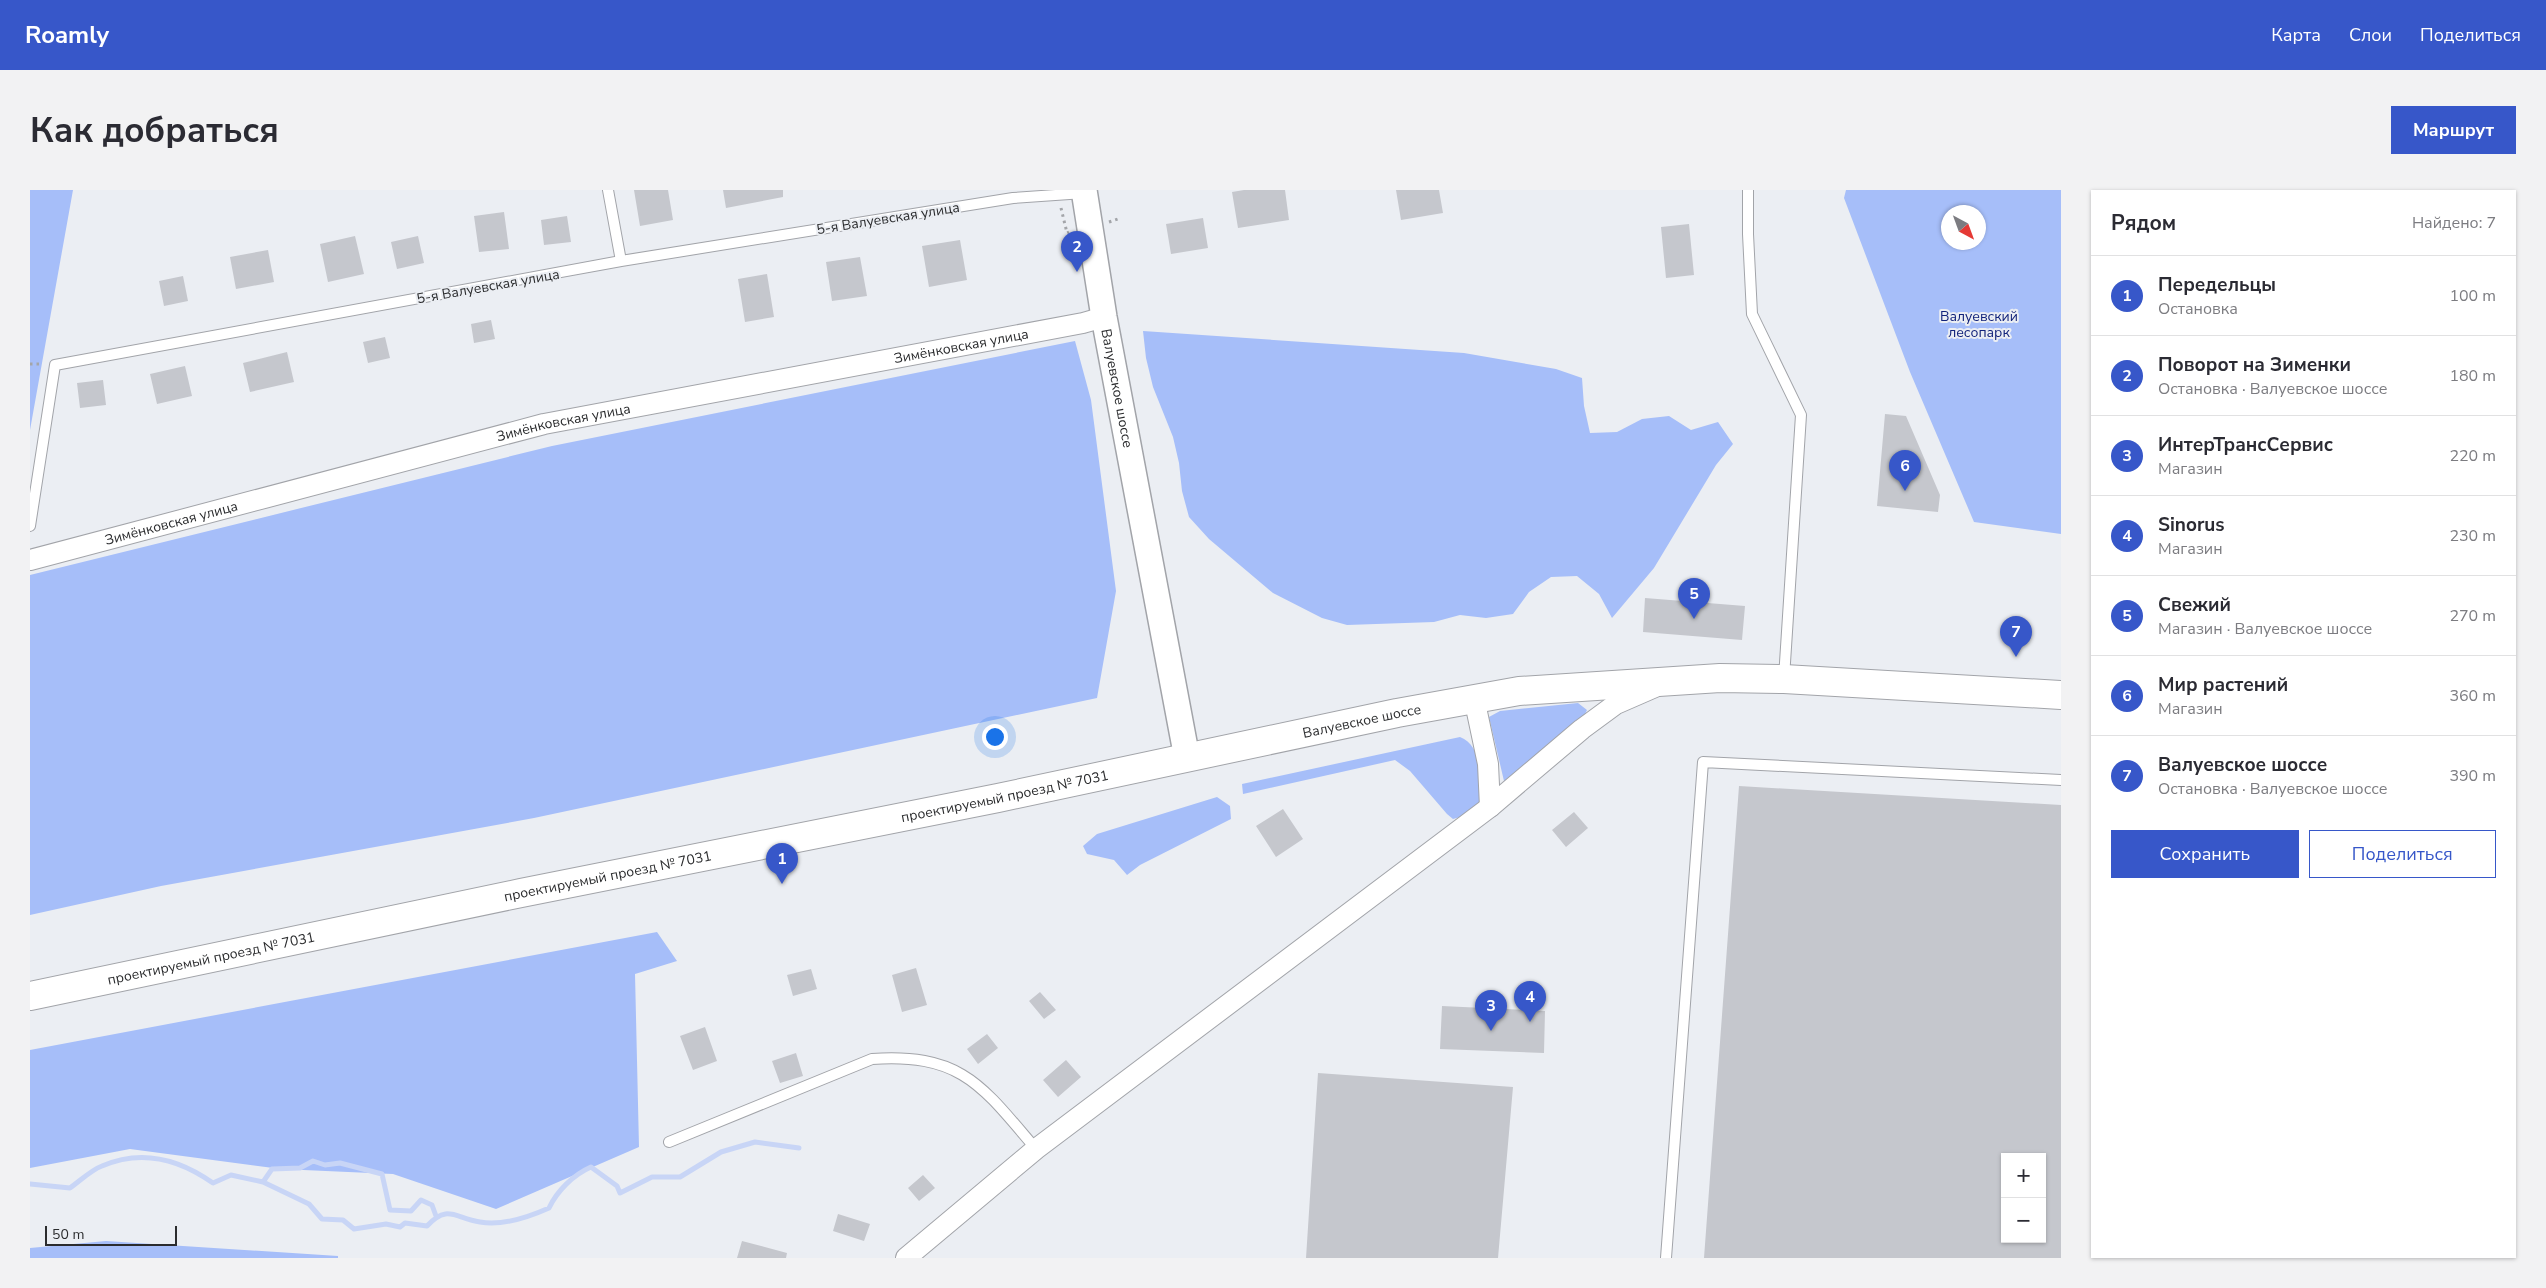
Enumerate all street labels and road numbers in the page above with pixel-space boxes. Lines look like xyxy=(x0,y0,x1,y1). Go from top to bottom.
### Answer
street label: 5-я Валуевская улица xyxy=(815,198,961,239)
street label: 5-я Валуевская улица xyxy=(415,265,561,308)
street label: Зимёнковская улица xyxy=(892,324,1030,368)
street label: Валуевское шоссе xyxy=(1096,327,1137,449)
street label: Зимёнковская улица xyxy=(494,399,632,446)
street label: Зимёнковская улица xyxy=(103,496,240,550)
street label: Валуевское шоссе xyxy=(1301,700,1423,743)
street label: проектируемый проезд № 7031 xyxy=(899,766,1110,827)
street label: проектируемый проезд № 7031 xyxy=(502,846,713,906)
street label: проектируемый проезд № 7031 xyxy=(106,927,317,990)

